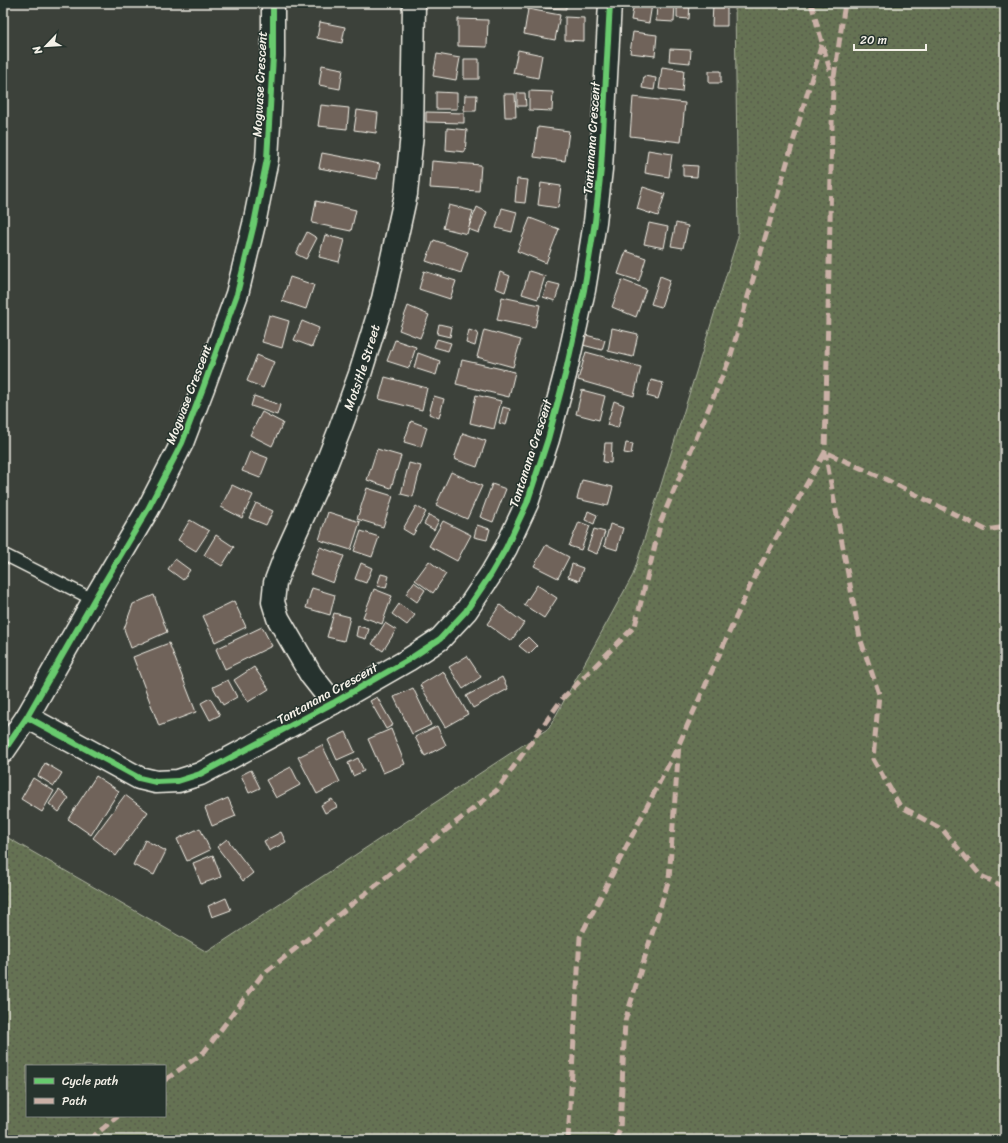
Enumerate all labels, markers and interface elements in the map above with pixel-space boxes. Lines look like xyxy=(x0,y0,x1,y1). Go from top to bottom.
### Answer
north arrow xyxy=(26,26,66,66)
scale bar xyxy=(854,26,926,52)
text: 20 m xyxy=(860,29,887,51)
street label: Mogwase Crescent xyxy=(245,30,274,138)
text: N xyxy=(27,42,48,58)
street label: Tantanana Crescent xyxy=(576,80,607,195)
street label: Motsitle Street xyxy=(337,321,387,414)
street label: Mogwase Crescent xyxy=(159,340,218,448)
street label: Tantanana Crescent xyxy=(502,395,559,510)
street label: Tantanana Crescent xyxy=(272,656,383,731)
legend xyxy=(26,1065,166,1117)
text: Cycle path xyxy=(62,1070,118,1092)
text: Path xyxy=(62,1090,87,1112)

